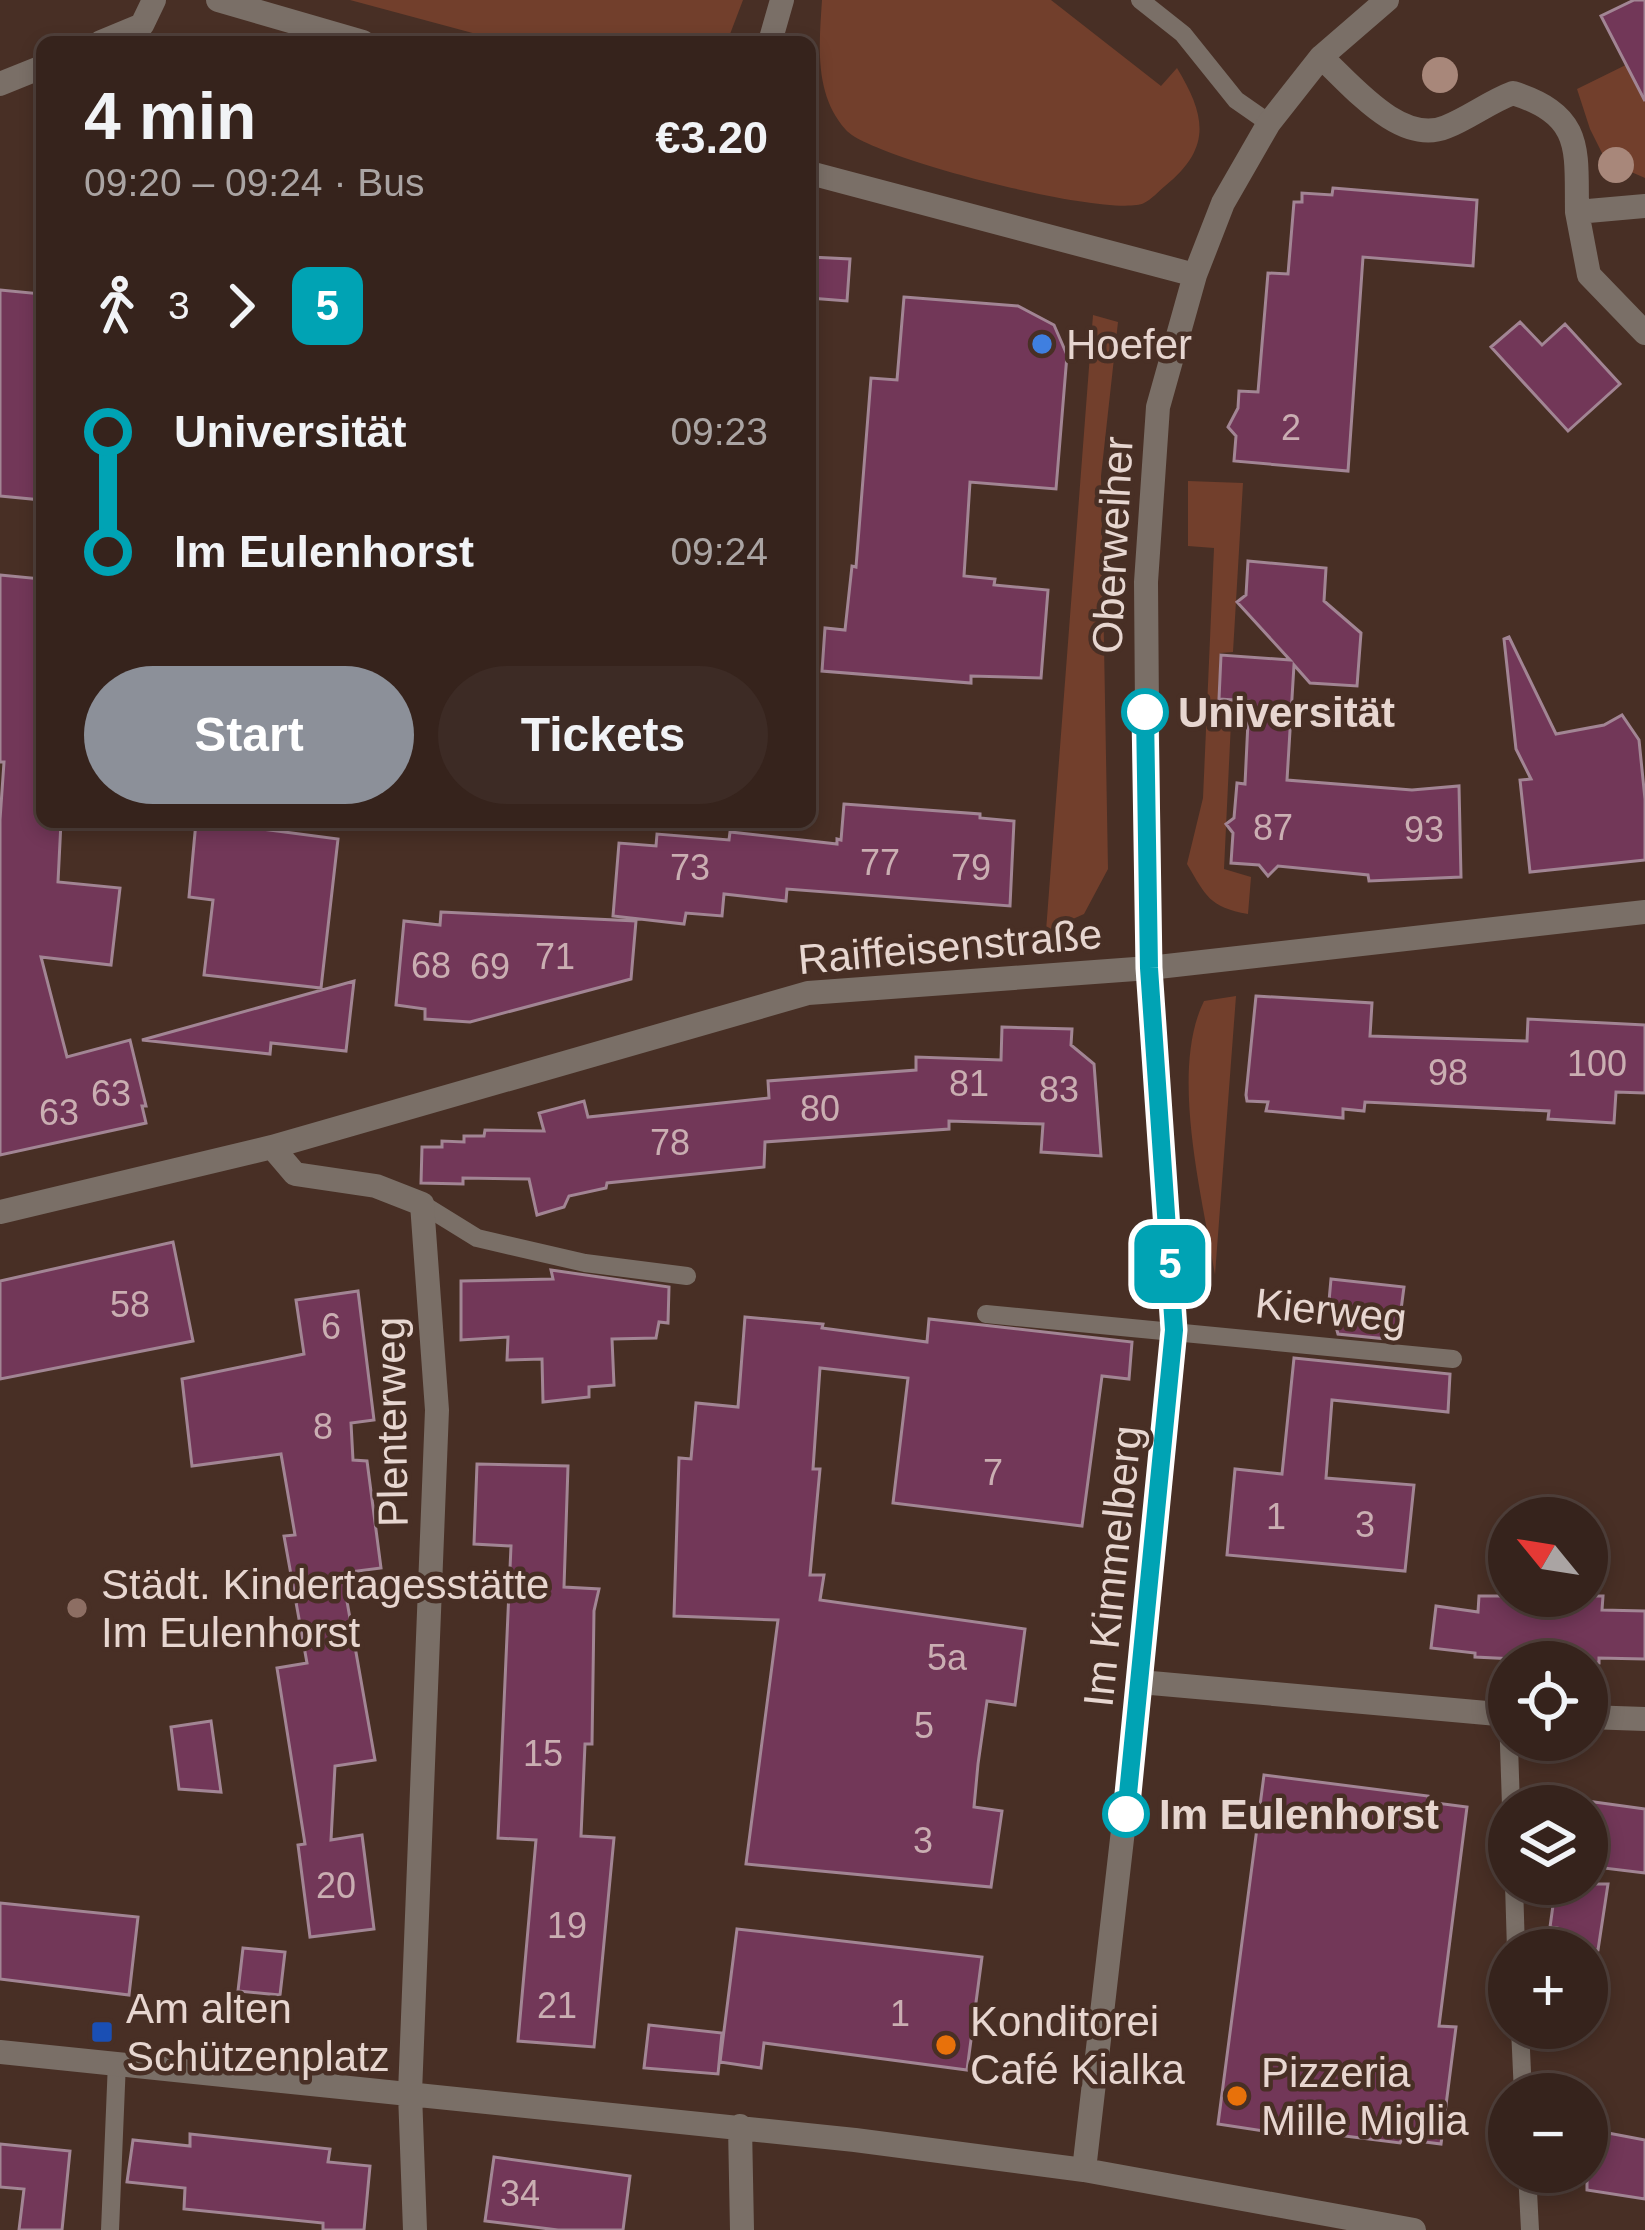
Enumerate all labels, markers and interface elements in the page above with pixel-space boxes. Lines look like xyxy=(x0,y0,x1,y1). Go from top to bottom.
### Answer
text: 4 min xyxy=(84,79,256,153)
text: €3.20 xyxy=(655,112,768,163)
text: 09:20 – 09:24 · Bus xyxy=(84,161,424,204)
icon: walk xyxy=(84,273,150,339)
icon: forward xyxy=(208,273,274,339)
text: 5 xyxy=(316,282,339,329)
text: 3 xyxy=(168,284,190,327)
place label: Hoefer xyxy=(1066,321,1192,368)
marker: Hoefer xyxy=(1029,331,1055,357)
text: Universität xyxy=(174,406,407,457)
house number: 2 xyxy=(1281,407,1301,448)
text: 09:23 xyxy=(670,410,768,453)
street label: Oberweiher xyxy=(1083,435,1142,655)
text: Im Eulenhorst xyxy=(174,526,474,577)
text: 09:24 xyxy=(670,530,768,573)
button: Start xyxy=(84,666,414,804)
button: Tickets xyxy=(438,666,768,804)
place label: Universität xyxy=(1178,689,1395,736)
marker: Universität xyxy=(1123,690,1167,734)
house number: 87 xyxy=(1253,807,1293,848)
house number: 93 xyxy=(1404,809,1444,850)
house number: 77 xyxy=(860,842,900,883)
house number: 73 xyxy=(670,847,710,888)
house number: 79 xyxy=(951,847,991,888)
street label: Raiffeisenstraße xyxy=(796,910,1104,983)
house number: 71 xyxy=(535,936,575,977)
house number: 68 xyxy=(411,945,451,986)
house number: 69 xyxy=(470,946,510,987)
house number: 100 xyxy=(1567,1043,1627,1084)
house number: 98 xyxy=(1428,1052,1468,1093)
house number: 81 xyxy=(949,1063,989,1104)
house number: 83 xyxy=(1039,1069,1079,1110)
house number: 63 xyxy=(91,1073,131,1114)
house number: 80 xyxy=(800,1088,840,1129)
house number: 63 xyxy=(39,1092,79,1133)
house number: 78 xyxy=(650,1122,690,1163)
line badge: 5 xyxy=(1131,1225,1209,1303)
text: 5 xyxy=(1158,1240,1182,1287)
street label: Kierweg xyxy=(1253,1279,1409,1342)
house number: 58 xyxy=(110,1284,150,1325)
house number: 6 xyxy=(321,1306,341,1347)
street label: Plenterweg xyxy=(366,1317,417,1527)
house number: 8 xyxy=(313,1406,333,1447)
street label: Im Kimmelberg xyxy=(1074,1423,1151,1709)
house number: 7 xyxy=(983,1452,1003,1493)
house number: 1 xyxy=(1266,1496,1286,1537)
north arrow xyxy=(1488,1497,1608,1617)
map controls xyxy=(1488,1497,1608,2193)
house number: 3 xyxy=(1355,1504,1375,1545)
place label: Städt. Kindertagesstätte Im Eulenhorst xyxy=(101,1561,549,1656)
marker: Städt. Kindertagesstätte Im Eulenhorst xyxy=(64,1595,90,1621)
house number: 5a xyxy=(927,1637,968,1678)
button: locate xyxy=(1488,1641,1608,1761)
house number: 5 xyxy=(914,1705,934,1746)
house number: 15 xyxy=(523,1733,563,1774)
button: layers xyxy=(1488,1785,1608,1905)
place label: Im Eulenhorst xyxy=(1159,1791,1439,1838)
marker: Im Eulenhorst xyxy=(1104,1792,1148,1836)
house number: 3 xyxy=(913,1820,933,1861)
house number: 20 xyxy=(316,1865,356,1906)
house number: 19 xyxy=(547,1905,587,1946)
button: + xyxy=(1488,1929,1608,2049)
place label: Am alten Schützenplatz xyxy=(126,1985,390,2080)
house number: 21 xyxy=(537,1985,577,2026)
house number: 1 xyxy=(890,1993,910,2034)
place label: Konditorei Café Kialka xyxy=(970,1998,1185,2093)
marker: Am alten Schützenplatz xyxy=(89,2019,115,2045)
marker: Konditorei Café Kialka xyxy=(933,2032,959,2058)
place label: Pizzeria Mille Miglia xyxy=(1261,2049,1469,2144)
button: − xyxy=(1488,2073,1608,2193)
marker: Pizzeria Mille Miglia xyxy=(1224,2083,1250,2109)
house number: 34 xyxy=(500,2173,540,2214)

